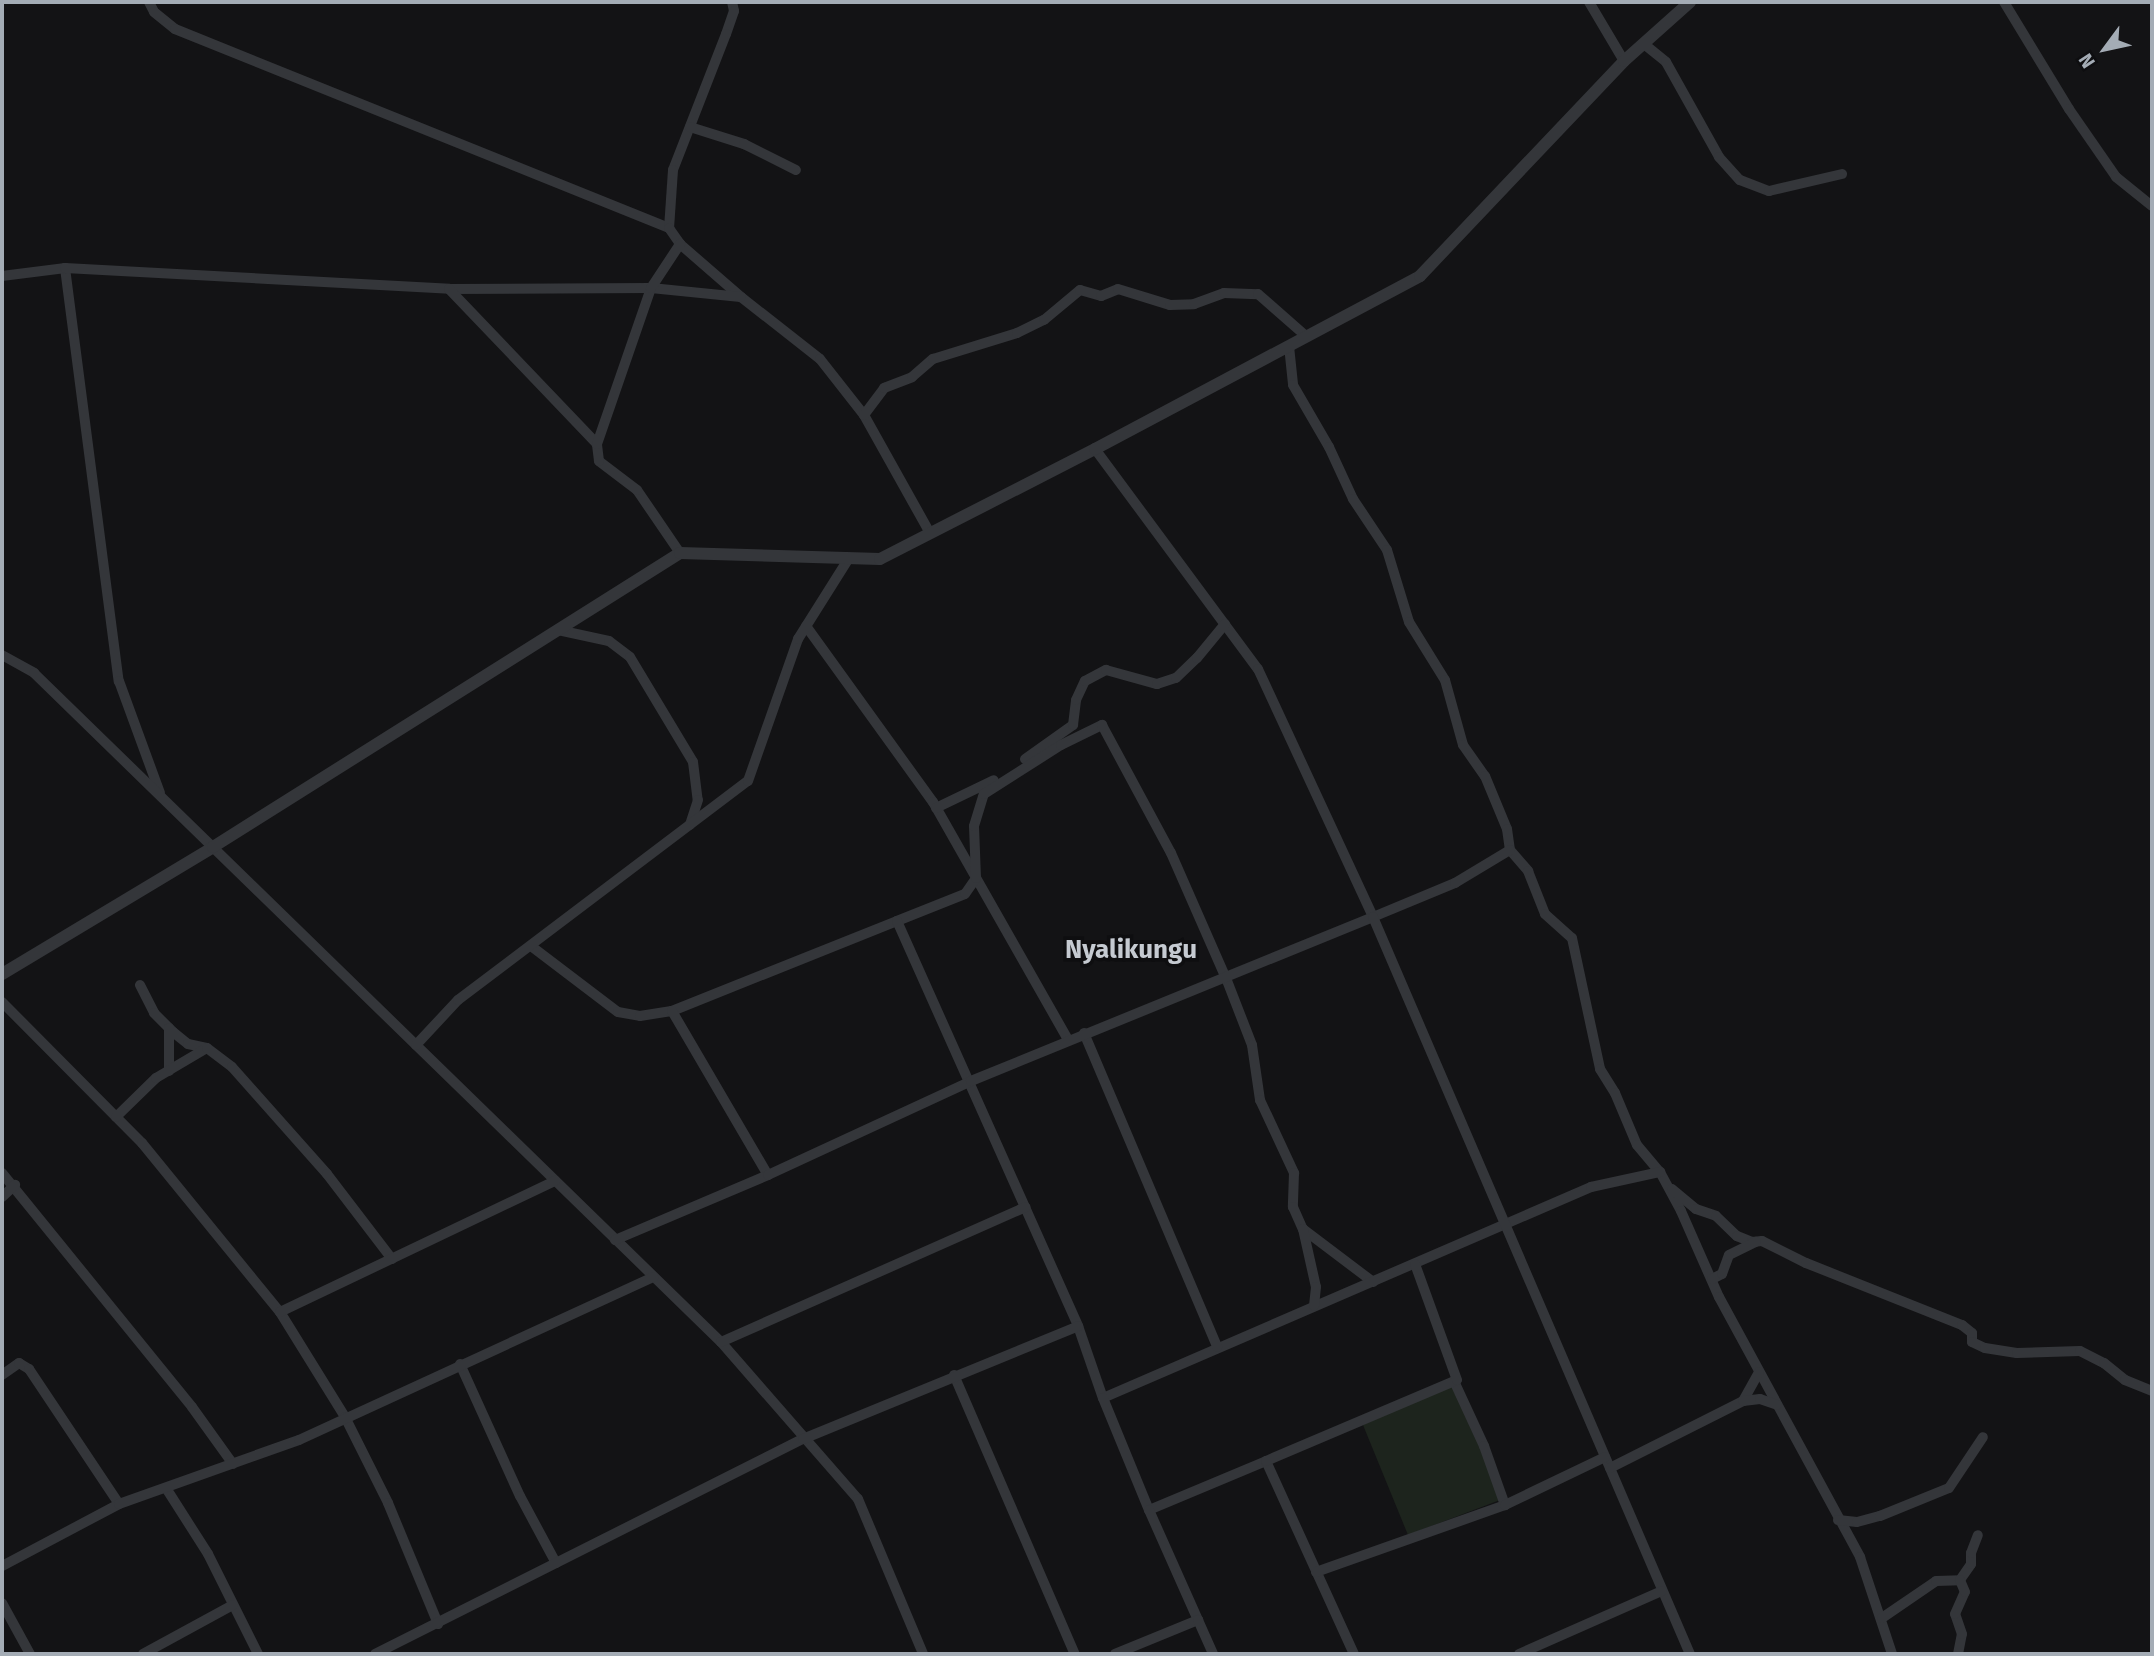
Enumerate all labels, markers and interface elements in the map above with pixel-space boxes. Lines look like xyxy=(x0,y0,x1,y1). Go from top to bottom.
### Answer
north arrow xyxy=(2070,14,2140,84)
text: N xyxy=(2074,49,2100,72)
district label: Nyalikungu xyxy=(1065,934,1197,966)

